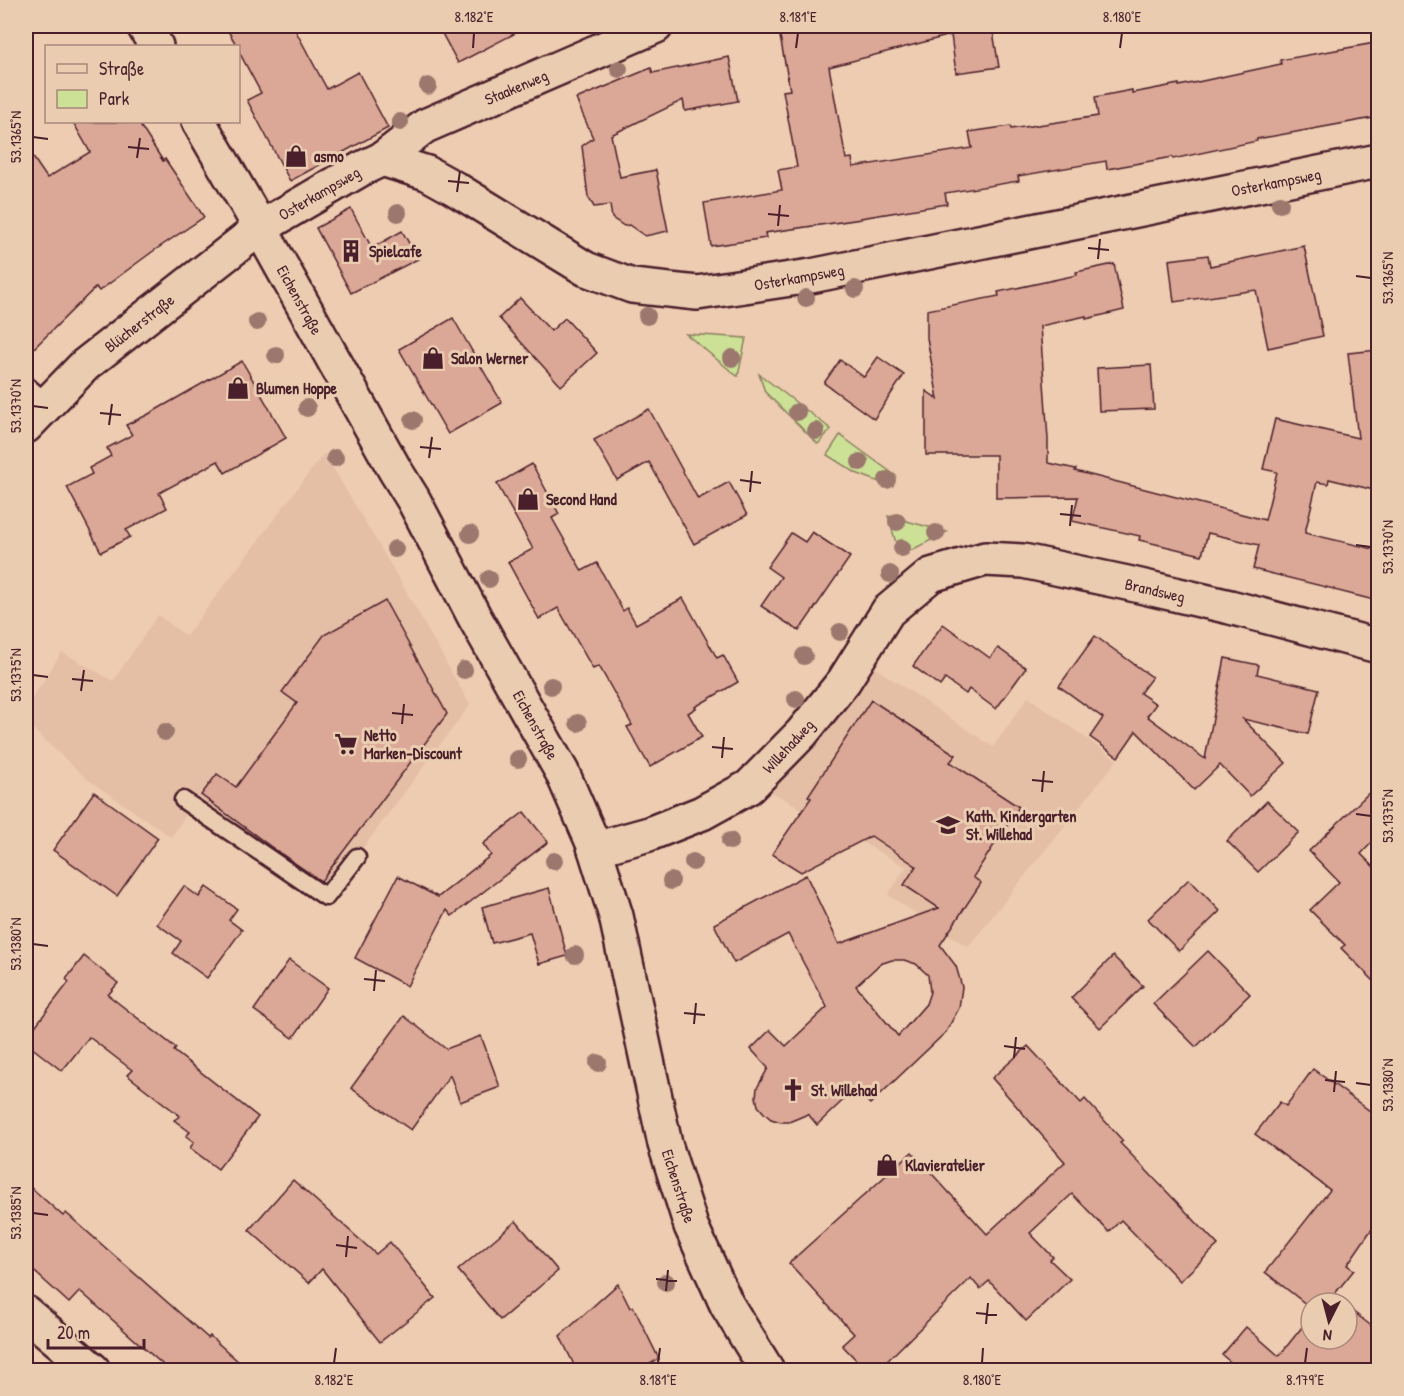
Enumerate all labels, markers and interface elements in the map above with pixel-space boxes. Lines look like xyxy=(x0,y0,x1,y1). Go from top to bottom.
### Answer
text: 8.182°E xyxy=(455,6,494,27)
text: 8.181°E xyxy=(779,6,817,27)
text: 8.180°E xyxy=(1103,6,1142,27)
legend xyxy=(45,45,240,123)
text: Straße xyxy=(99,56,144,81)
street label: Staakenweg xyxy=(481,64,551,110)
text: Park xyxy=(99,86,130,111)
text: 53.1365°N xyxy=(5,111,26,163)
shop icon: asmo xyxy=(283,143,309,169)
place label: asmo xyxy=(314,145,344,167)
street label: Osterkampsweg xyxy=(274,161,364,225)
street label: Osterkampsweg xyxy=(1229,163,1323,201)
building icon: Spielcafe xyxy=(338,238,364,264)
place label: Spielcafe xyxy=(369,240,423,263)
text: 53.1365°N xyxy=(1377,252,1398,304)
street label: Osterkampsweg xyxy=(752,258,846,296)
street label: Eichenstraße xyxy=(272,261,328,339)
street label: Blücherstraße xyxy=(99,288,179,357)
shop icon: Salon Werner xyxy=(420,345,446,371)
place label: Salon Werner xyxy=(451,347,529,369)
shop icon: Blumen Hoppe xyxy=(225,375,251,401)
place label: Blumen Hoppe xyxy=(256,377,338,400)
text: 53.1370°N xyxy=(5,379,26,433)
shop icon: Second Hand xyxy=(515,486,541,512)
place label: Second Hand xyxy=(546,488,618,510)
text: 53.1370°N xyxy=(1377,520,1398,574)
street label: Brandsweg xyxy=(1123,572,1187,608)
text: 53.1375°N xyxy=(5,648,26,702)
street label: Eichenstraße xyxy=(508,686,564,764)
street label: Willehadweg xyxy=(757,714,819,778)
place label: Netto Marken-Discount xyxy=(364,724,462,764)
supermarket icon: Netto Marken-Discount xyxy=(333,731,359,757)
text: 53.1375°N xyxy=(1377,789,1398,843)
place label: Kath. Kindergarten St. Willehad xyxy=(966,805,1077,845)
school or university icon: Kath. Kindergarten St. Willehad xyxy=(935,812,961,838)
text: 53.1380°N xyxy=(5,917,26,971)
text: 53.1380°N xyxy=(1377,1058,1398,1112)
church icon: St. Willehad xyxy=(780,1077,806,1103)
place label: St. Willehad xyxy=(811,1079,878,1101)
street label: Eichenstraße xyxy=(657,1146,701,1226)
shop icon: Klavieratelier xyxy=(874,1152,900,1178)
place label: Klavieratelier xyxy=(905,1154,986,1176)
text: 53.1385°N xyxy=(5,1187,26,1239)
north arrow xyxy=(1299,1291,1359,1351)
scale bar xyxy=(48,1312,144,1350)
text: 20 m xyxy=(57,1320,90,1345)
text: N xyxy=(1322,1324,1333,1347)
text: 8.182°E xyxy=(315,1369,354,1390)
text: 8.181°E xyxy=(639,1369,677,1390)
text: 8.180°E xyxy=(963,1369,1002,1390)
text: 8.179°E xyxy=(1286,1369,1324,1390)

